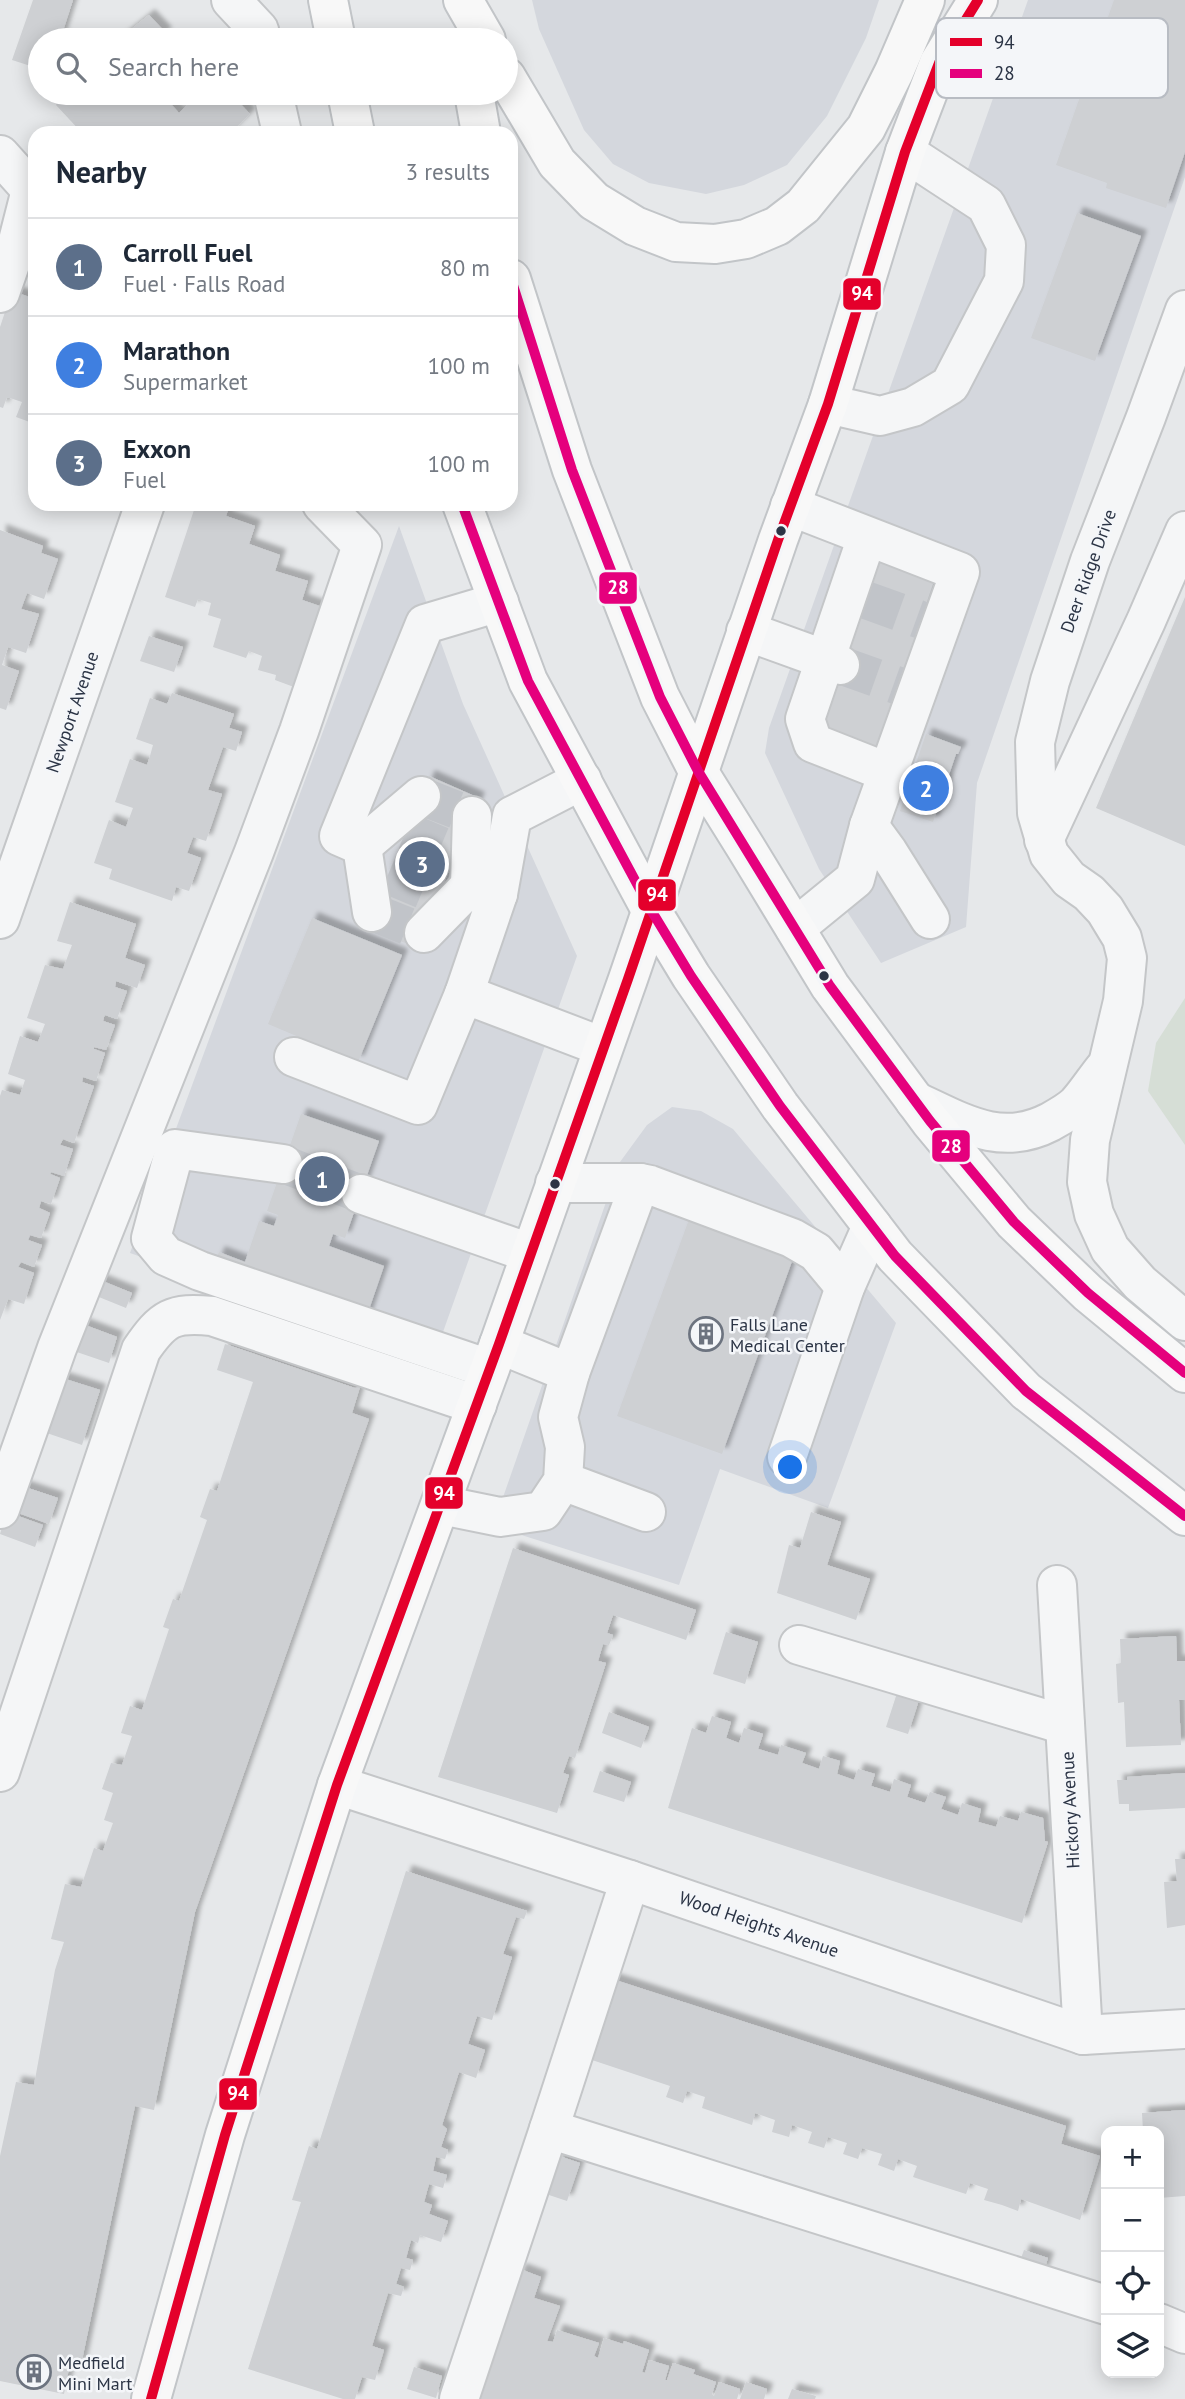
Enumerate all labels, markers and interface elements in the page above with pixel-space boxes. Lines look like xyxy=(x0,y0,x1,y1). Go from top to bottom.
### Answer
legend xyxy=(936,18,1168,98)
search box xyxy=(28,28,518,105)
text: 94 xyxy=(994,30,1015,54)
icon: search xyxy=(52,48,90,86)
text: Search here xyxy=(108,50,239,83)
text: 28 xyxy=(994,61,1015,85)
text: Nearby xyxy=(56,152,146,191)
text: 3 results xyxy=(406,157,490,186)
text: Carroll Fuel xyxy=(123,236,252,269)
text: 1 xyxy=(72,253,86,282)
text: 80 m xyxy=(440,253,490,282)
text: Fuel · Falls Road xyxy=(123,269,285,298)
line badge: 94 xyxy=(842,277,882,311)
text: 94 xyxy=(851,281,873,305)
text: Marathon xyxy=(123,334,230,367)
text: 2 xyxy=(72,351,86,380)
text: 100 m xyxy=(428,351,490,380)
text: Supermarket xyxy=(123,367,248,396)
text: Exxon xyxy=(123,432,191,465)
text: 3 xyxy=(72,449,86,478)
text: 100 m xyxy=(428,449,490,478)
text: Fuel xyxy=(123,465,166,494)
street label: Deer Ridge Drive xyxy=(1055,506,1121,636)
unlabelled marker xyxy=(774,524,788,538)
line badge: 28 xyxy=(598,571,638,605)
text: 28 xyxy=(607,575,629,599)
street label: Newport Avenue xyxy=(40,648,104,776)
pin: 2 xyxy=(903,762,949,814)
pin: 3 xyxy=(399,838,445,890)
line badge: 94 xyxy=(637,878,677,912)
text: 94 xyxy=(646,882,668,906)
unlabelled marker xyxy=(817,969,831,983)
line badge: 28 xyxy=(931,1129,971,1163)
text: 28 xyxy=(940,1134,962,1158)
pin: 1 xyxy=(299,1153,345,1205)
unlabelled marker xyxy=(548,1177,562,1191)
place label: Falls Lane Medical Center xyxy=(730,1313,845,1357)
building icon: Falls Lane Medical Center xyxy=(687,1315,725,1353)
your location xyxy=(773,1450,807,1484)
line badge: 94 xyxy=(424,1476,464,1510)
text: 94 xyxy=(433,1481,455,1505)
street label: Hickory Avenue xyxy=(1055,1751,1085,1869)
street label: Wood Heights Avenue xyxy=(676,1886,842,1962)
line badge: 94 xyxy=(218,2077,258,2111)
text: 94 xyxy=(227,2081,249,2105)
map controls xyxy=(1101,2126,1164,2378)
button: + xyxy=(1101,2126,1164,2189)
button: − xyxy=(1101,2189,1164,2252)
button: locate xyxy=(1101,2252,1164,2315)
button: layers xyxy=(1101,2315,1164,2378)
place label: Medfield Mini Mart xyxy=(58,2351,132,2395)
building icon: Medfield Mini Mart xyxy=(15,2353,53,2391)

